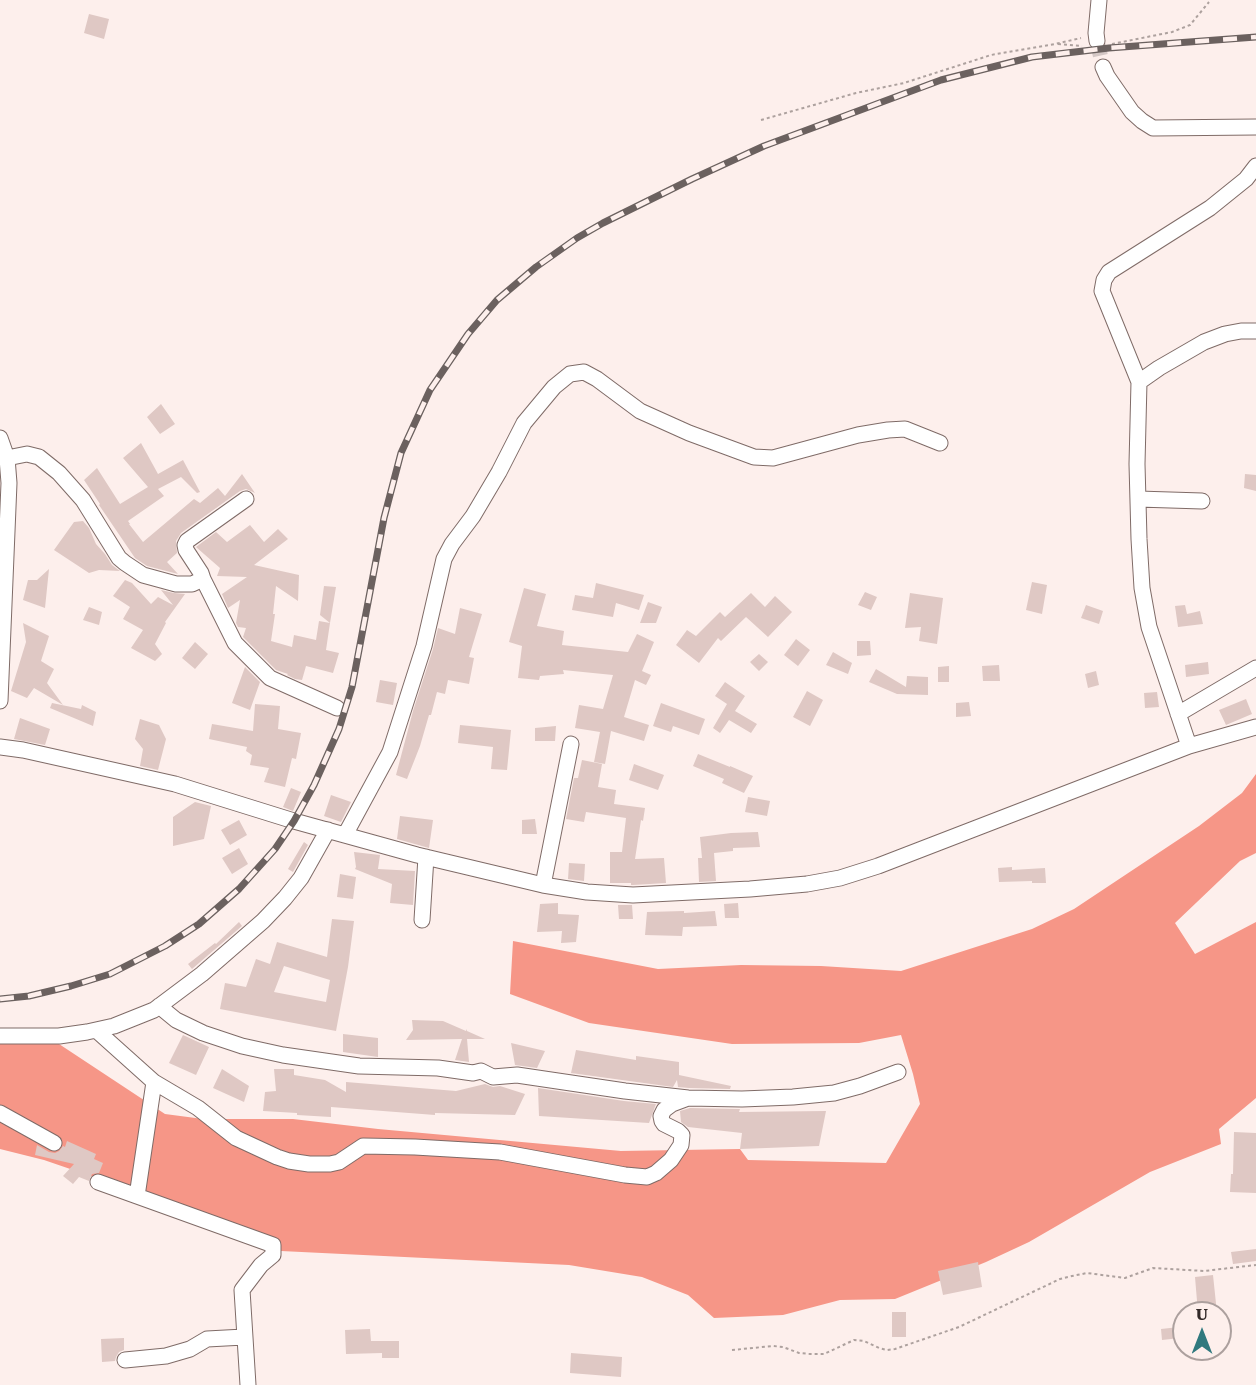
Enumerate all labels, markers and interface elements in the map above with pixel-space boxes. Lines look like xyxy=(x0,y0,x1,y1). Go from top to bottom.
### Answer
north arrow xyxy=(1172,1301,1232,1361)
text: U xyxy=(1196,1305,1208,1324)

